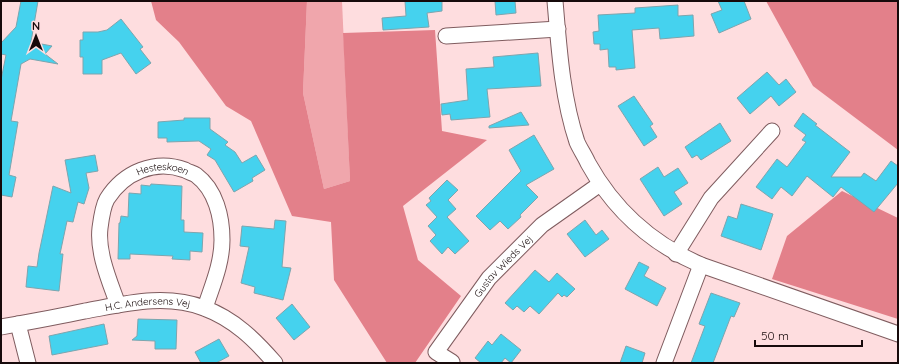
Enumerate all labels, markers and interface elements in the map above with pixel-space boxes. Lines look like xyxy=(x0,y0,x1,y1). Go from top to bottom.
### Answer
north arrow xyxy=(16,16,56,56)
text: N xyxy=(32,19,40,33)
street label: Hesteskoen xyxy=(134,160,192,178)
street label: Gustav Wieds Vej xyxy=(471,232,535,300)
street label: H.C. Andersens Vej xyxy=(104,294,192,314)
scale bar xyxy=(755,322,862,348)
text: 50 m xyxy=(761,328,789,343)

